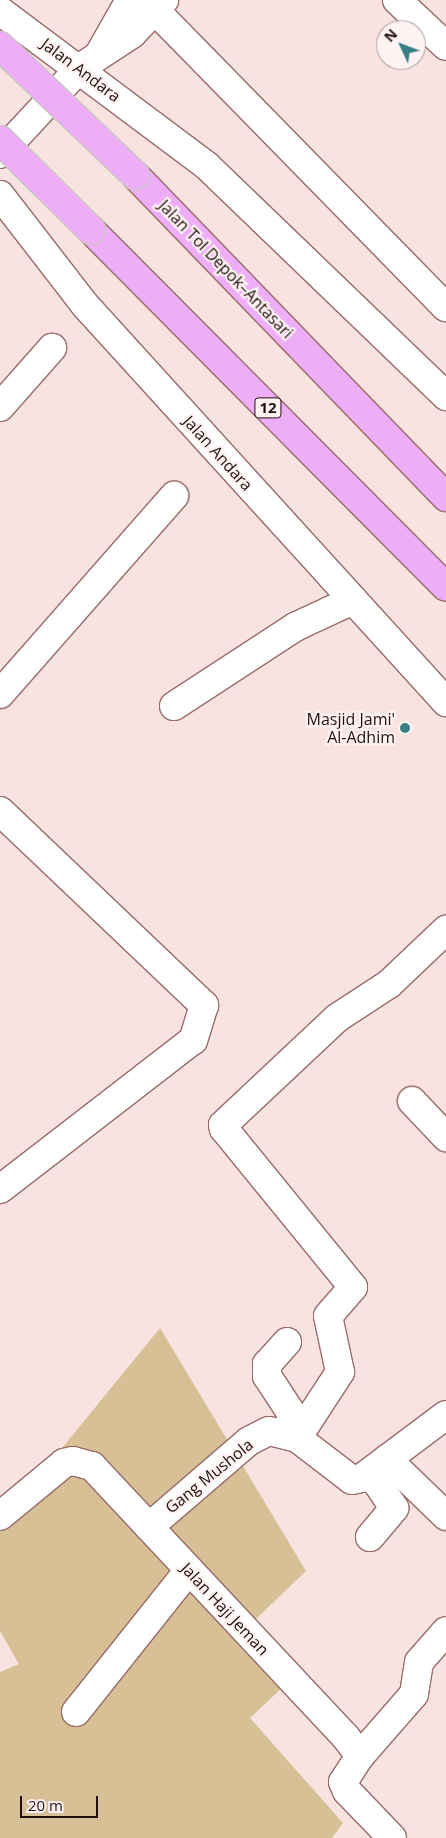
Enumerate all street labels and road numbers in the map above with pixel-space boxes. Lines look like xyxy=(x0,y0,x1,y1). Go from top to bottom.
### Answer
street label: Jalan Andara xyxy=(38,34,124,106)
street label: Jalan Tol Depok–Antasari xyxy=(155,196,297,342)
road number: 12 xyxy=(254,396,282,420)
street label: Jalan Andara xyxy=(179,412,257,494)
street label: Gang Mushola xyxy=(161,1435,257,1517)
street label: Jalan Haji Jeman xyxy=(177,1559,273,1659)

